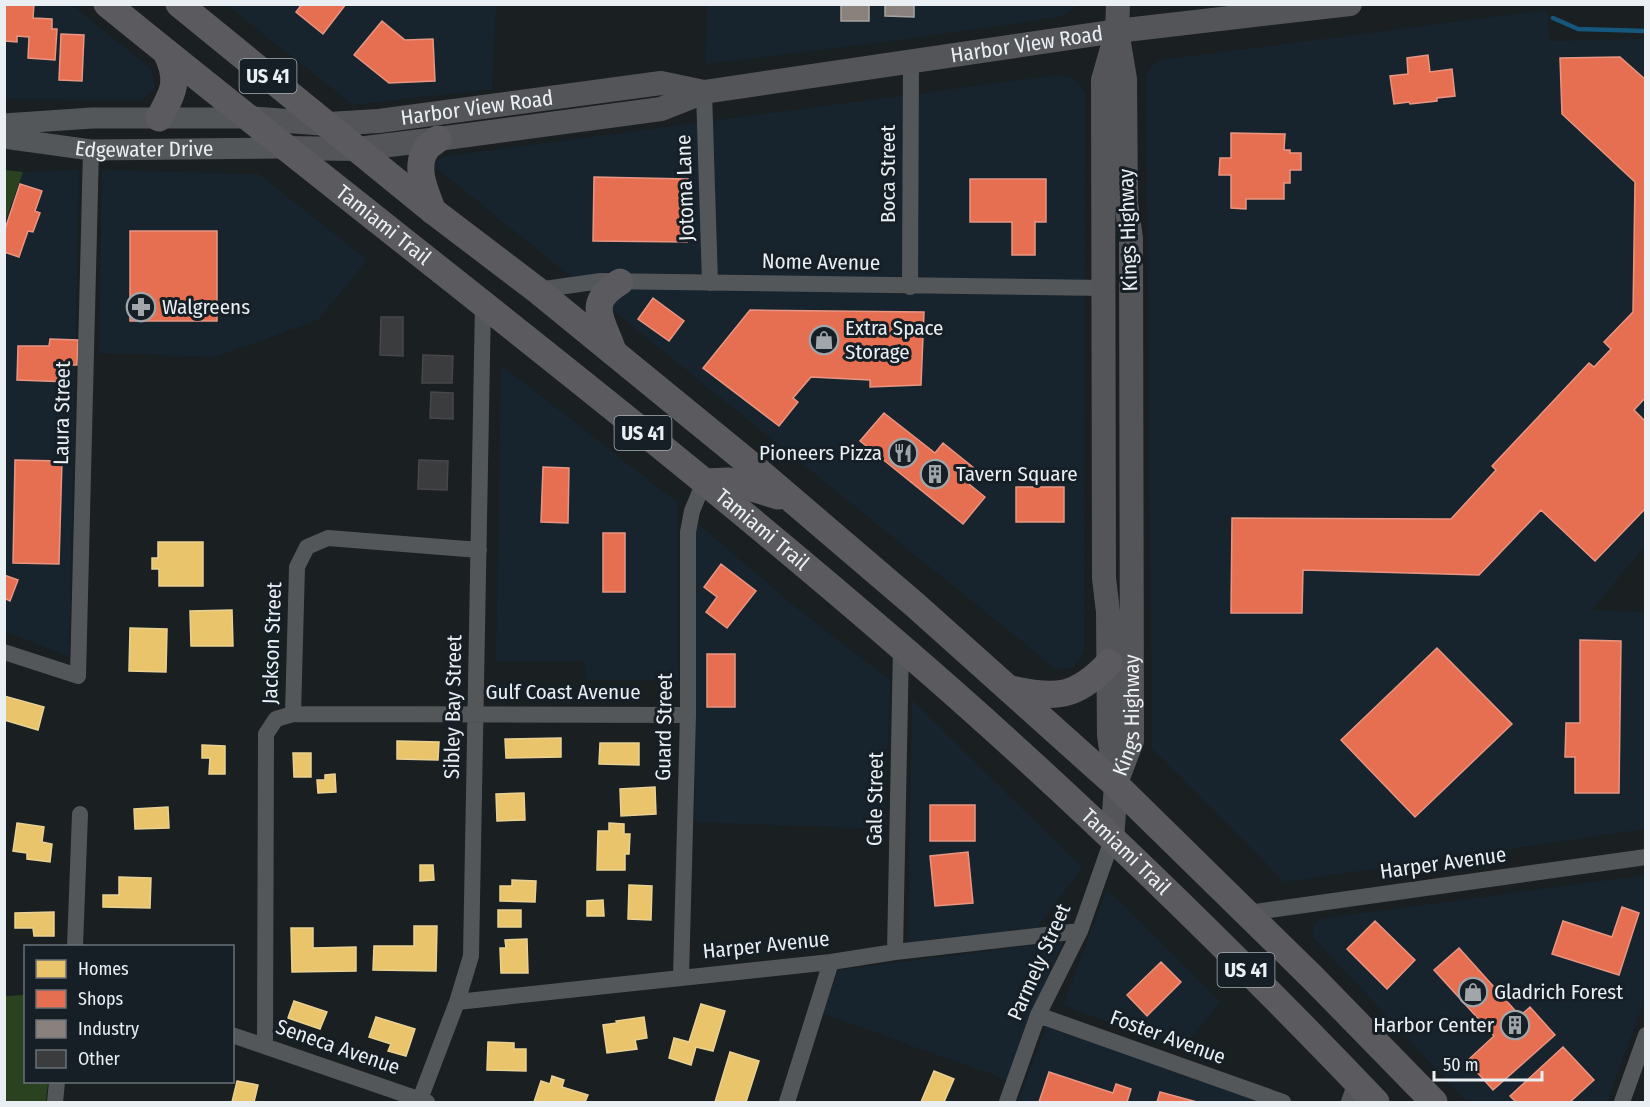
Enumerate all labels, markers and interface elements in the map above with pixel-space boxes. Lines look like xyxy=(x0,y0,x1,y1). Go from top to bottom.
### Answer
street label: Harbor View Road xyxy=(949,20,1104,68)
road number: US 41 xyxy=(240,59,296,93)
street label: Harbor View Road xyxy=(399,85,555,131)
street label: Boca Street xyxy=(875,125,901,223)
street label: Jotoma Lane xyxy=(670,134,700,242)
street label: Edgewater Drive xyxy=(73,135,213,164)
street label: Kings Highway xyxy=(1113,168,1143,292)
street label: Tamiami Trail xyxy=(331,179,437,271)
street label: Nome Avenue xyxy=(762,248,880,276)
pharmacy icon: Walgreens xyxy=(125,291,157,323)
place label: Walgreens xyxy=(162,294,250,320)
place label: Extra Space Storage xyxy=(845,315,943,365)
shop icon: Extra Space Storage xyxy=(808,324,840,356)
street label: Laura Street xyxy=(48,361,76,465)
road number: US 41 xyxy=(614,416,672,450)
restaurant icon: Pioneers Pizza xyxy=(887,437,919,469)
place label: Pioneers Pizza xyxy=(759,440,882,466)
building icon: Tavern Square xyxy=(919,458,951,490)
place label: Tavern Square xyxy=(956,461,1078,487)
street label: Tamiami Trail xyxy=(710,483,815,576)
street label: Jackson Street xyxy=(257,581,287,705)
street label: Sibley Bay Street xyxy=(439,634,467,779)
street label: Kings Highway xyxy=(1107,654,1145,780)
street label: Guard Street xyxy=(650,673,678,781)
street label: Gulf Coast Avenue xyxy=(485,679,641,705)
street label: Gale Street xyxy=(861,751,889,846)
street label: Tamiami Trail xyxy=(1076,803,1177,901)
street label: Harper Avenue xyxy=(1378,841,1508,885)
street label: Parmely Street xyxy=(1002,899,1076,1025)
street label: Harper Avenue xyxy=(701,925,831,965)
legend xyxy=(24,945,234,1083)
road number: US 41 xyxy=(1218,953,1274,987)
text: Homes xyxy=(78,958,129,980)
shop icon: Gladrich Forest xyxy=(1457,976,1489,1008)
place label: Gladrich Forest xyxy=(1494,979,1623,1005)
text: Shops xyxy=(78,988,123,1010)
street label: Foster Avenue xyxy=(1107,1004,1229,1070)
building icon: Harbor Center xyxy=(1499,1009,1531,1041)
place label: Harbor Center xyxy=(1373,1012,1495,1038)
street label: Seneca Avenue xyxy=(273,1014,403,1080)
text: Industry xyxy=(78,1018,139,1040)
scale bar xyxy=(1434,1044,1542,1082)
text: Other xyxy=(78,1048,121,1070)
text: 50 m xyxy=(1443,1054,1479,1076)

